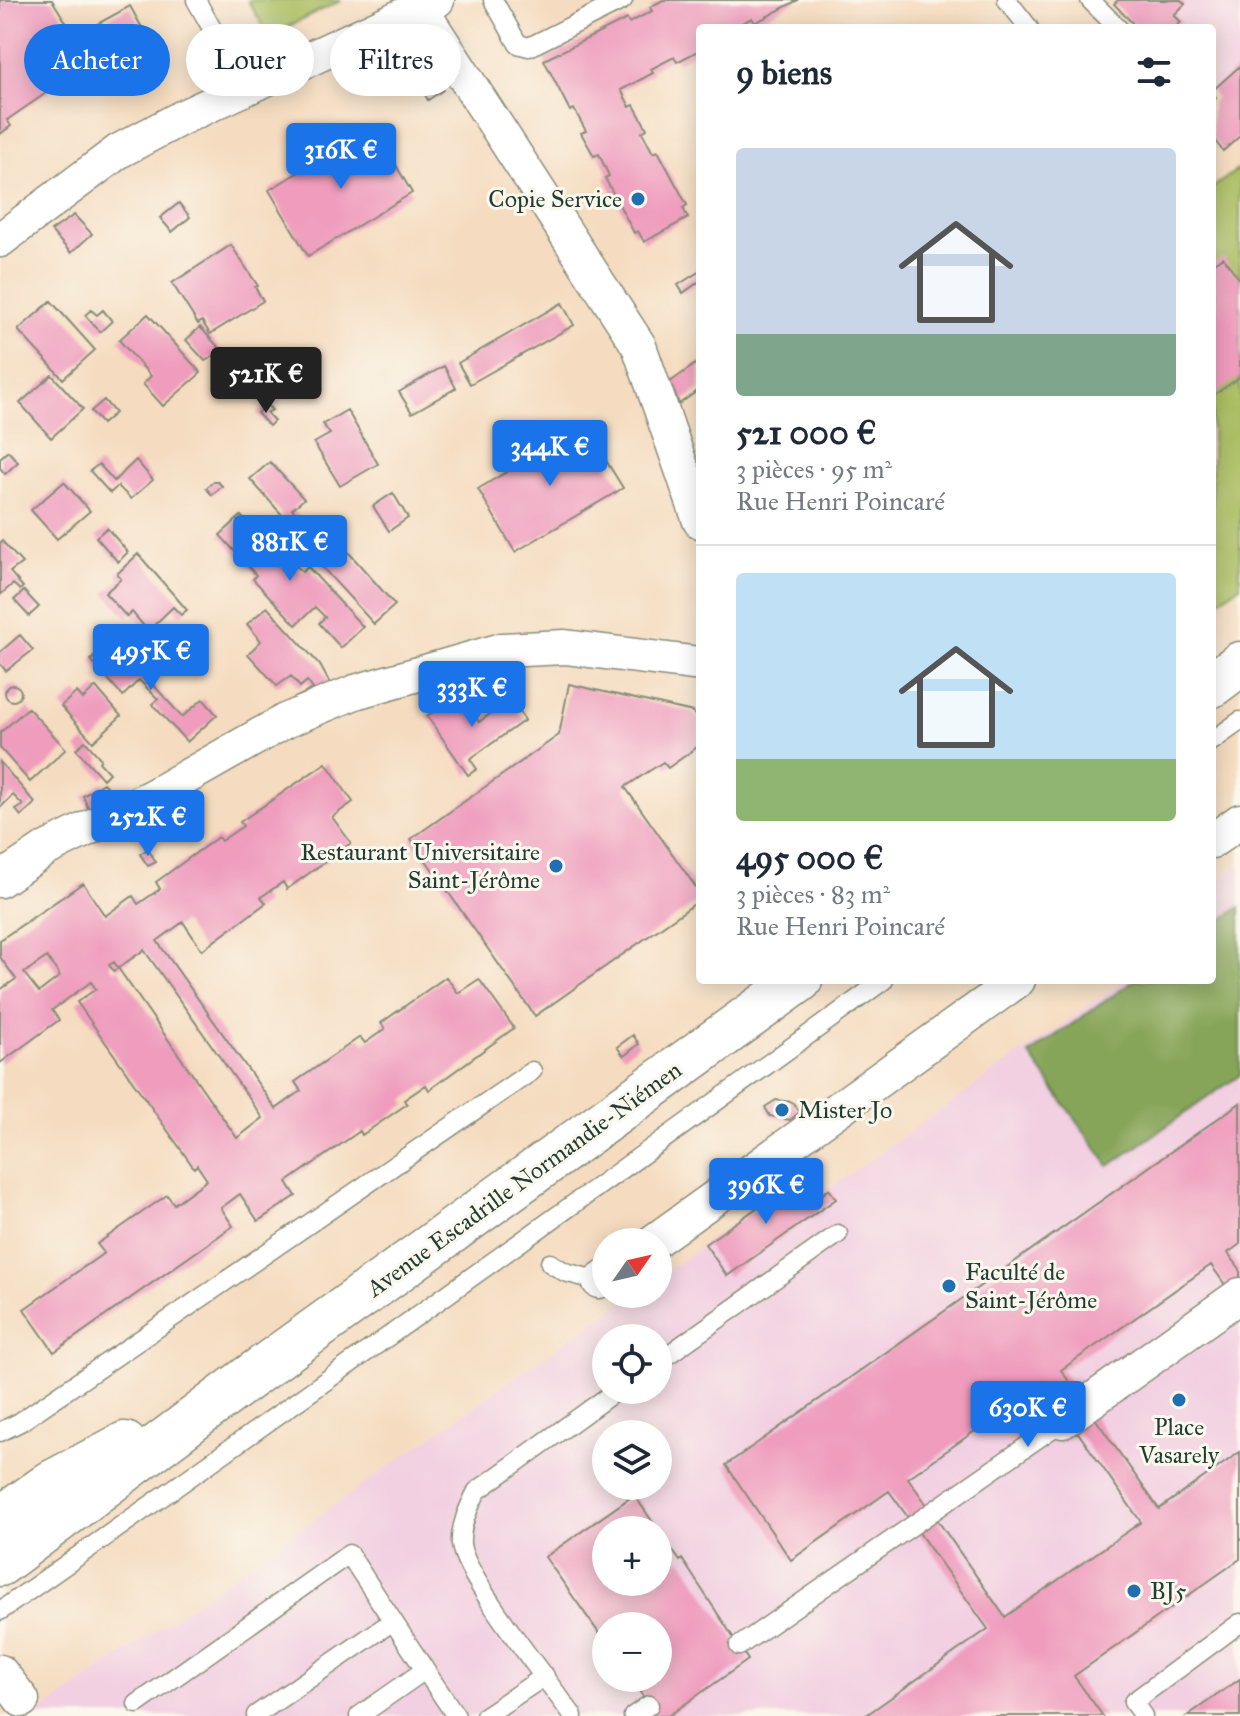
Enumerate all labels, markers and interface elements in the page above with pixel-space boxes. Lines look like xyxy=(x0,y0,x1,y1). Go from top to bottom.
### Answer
chip: Acheter xyxy=(24,24,170,96)
chip: Louer xyxy=(186,24,314,96)
chip: Filtres xyxy=(330,24,461,96)
icon: filters xyxy=(1132,50,1176,94)
text: 9 biens xyxy=(736,52,832,93)
pin: 316K € xyxy=(276,123,406,191)
text: 316K € xyxy=(304,133,378,165)
place label: Copie Service xyxy=(488,184,622,214)
marker: Copie Service xyxy=(629,190,647,208)
icon: home xyxy=(884,200,1028,344)
pin: 521K € xyxy=(201,347,331,415)
text: 521K € xyxy=(229,357,304,389)
text: 521 000 € xyxy=(736,412,877,453)
pin: 344K € xyxy=(485,420,615,488)
text: 344K € xyxy=(510,430,590,462)
text: 3 pièces · 95 m² xyxy=(736,453,892,485)
text: Rue Henri Poincaré xyxy=(736,485,945,517)
pin: 881K € xyxy=(225,515,355,583)
text: 881K € xyxy=(251,525,329,557)
pin: 495K € xyxy=(86,624,216,692)
icon: home xyxy=(884,625,1028,769)
text: 495K € xyxy=(111,634,191,666)
pin: 333K € xyxy=(407,661,537,729)
text: 333K € xyxy=(436,671,508,703)
pin: 252K € xyxy=(83,790,213,858)
text: 252K € xyxy=(109,800,187,832)
place label: Restaurant Universitaire Saint-Jérôme xyxy=(300,837,540,895)
text: 495 000 € xyxy=(736,837,884,878)
marker: Restaurant Universitaire Saint-Jérôme xyxy=(547,857,565,875)
text: 3 pièces · 83 m² xyxy=(736,878,890,910)
text: Rue Henri Poincaré xyxy=(736,910,945,942)
street label: Avenue Escadrille Normandie-Niémen xyxy=(360,1055,687,1304)
place label: Mister Jo xyxy=(798,1095,892,1125)
marker: Mister Jo xyxy=(773,1101,791,1119)
pin: 396K € xyxy=(701,1158,831,1226)
text: 396K € xyxy=(727,1168,805,1200)
north arrow xyxy=(592,1228,672,1308)
map controls xyxy=(592,1228,672,1692)
place label: Faculté de Saint-Jérôme xyxy=(965,1257,1097,1315)
marker: Faculté de Saint-Jérôme xyxy=(940,1277,958,1295)
button: locate xyxy=(592,1324,672,1404)
pin: 630K € xyxy=(963,1381,1093,1449)
text: 630K € xyxy=(989,1391,1067,1423)
marker: Place Vasarely xyxy=(1170,1391,1188,1409)
place label: Place Vasarely xyxy=(1138,1412,1220,1470)
button: layers xyxy=(592,1420,672,1500)
button: + xyxy=(592,1516,672,1596)
place label: BJ5 xyxy=(1150,1576,1186,1606)
marker: BJ5 xyxy=(1125,1582,1143,1600)
button: − xyxy=(592,1612,672,1692)

